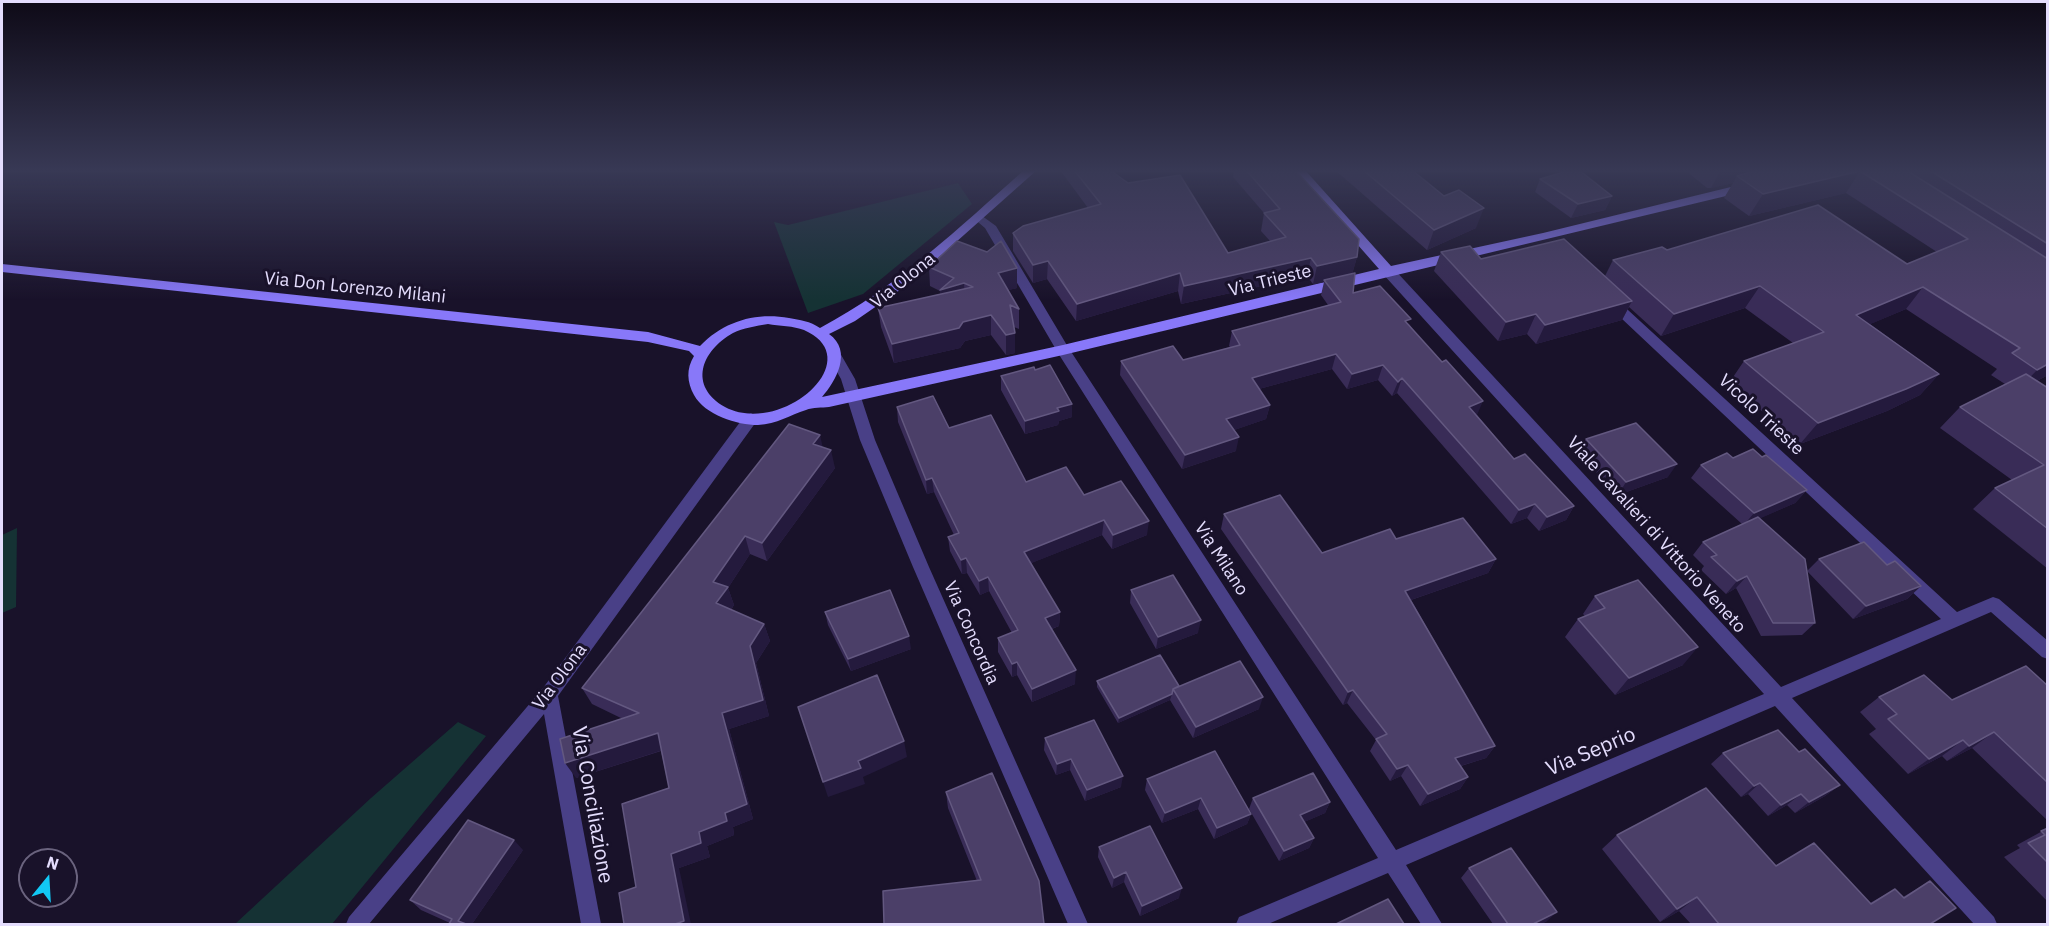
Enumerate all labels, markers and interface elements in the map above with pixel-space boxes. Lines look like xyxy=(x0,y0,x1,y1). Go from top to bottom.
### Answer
street label: Via Olona xyxy=(866,248,940,314)
street label: Via Trieste xyxy=(1226,260,1314,302)
street label: Via Don Lorenzo Milani xyxy=(263,268,447,308)
street label: Vicolo Trieste xyxy=(1714,370,1808,460)
street label: Viale Cavalieri di Vittorio Veneto xyxy=(1562,432,1750,638)
street label: Via Milano xyxy=(1189,518,1253,600)
street label: Via Concordia xyxy=(939,578,1003,688)
street label: Via Olona xyxy=(528,640,592,714)
street label: Via Seprio xyxy=(1542,722,1640,782)
street label: Via Conciliazione xyxy=(566,724,618,886)
north arrow xyxy=(18,848,78,908)
text: N xyxy=(44,851,62,874)

